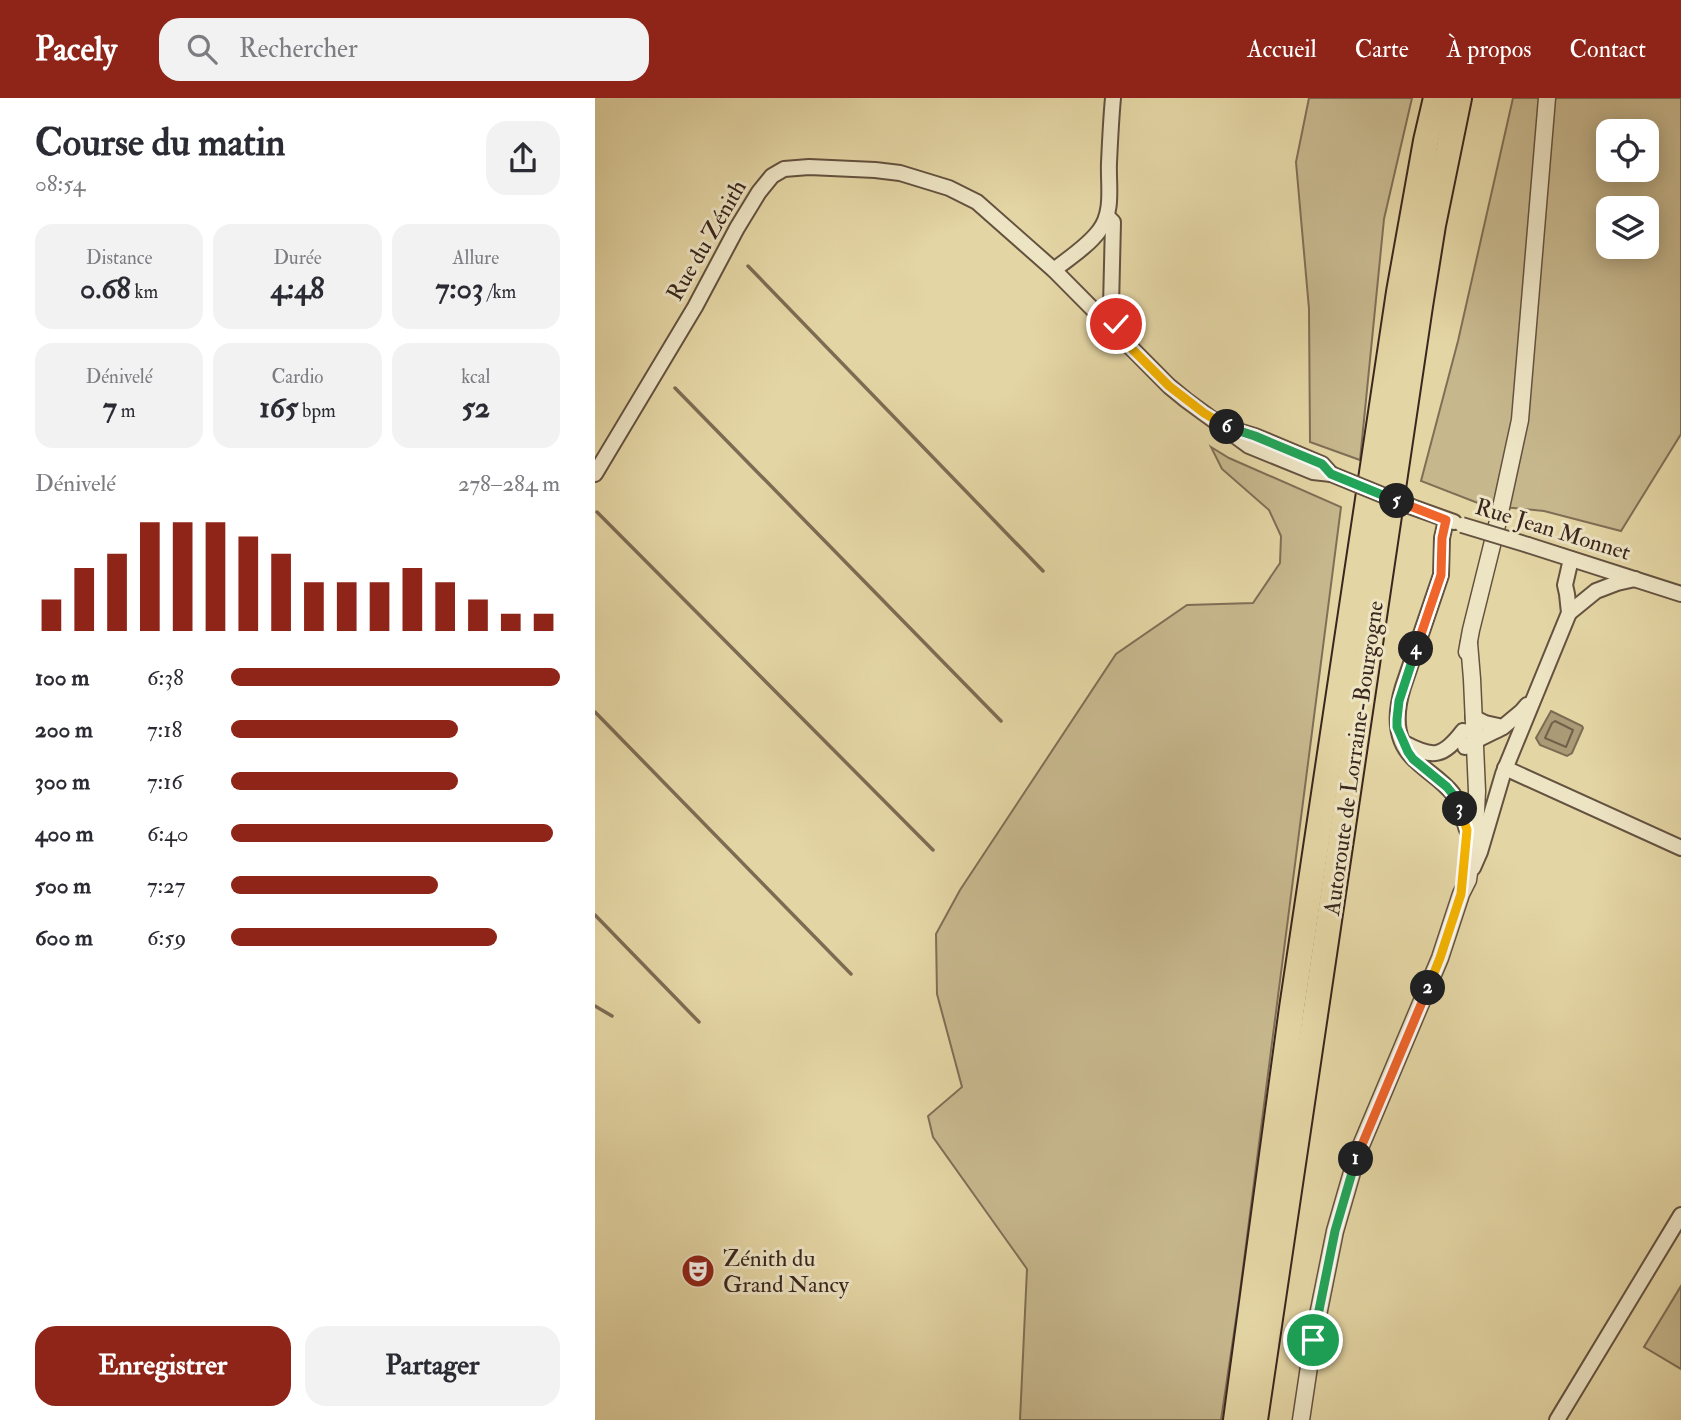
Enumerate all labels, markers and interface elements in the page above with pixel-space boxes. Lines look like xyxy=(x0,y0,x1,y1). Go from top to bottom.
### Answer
search box xyxy=(159,18,649,81)
text: Pacely xyxy=(35,29,117,70)
icon: search xyxy=(183,30,221,68)
text: Rechercher xyxy=(239,33,358,65)
text: Accueil xyxy=(1247,34,1317,65)
text: Carte xyxy=(1355,34,1409,65)
text: À propos xyxy=(1447,34,1532,65)
text: Contact xyxy=(1570,34,1646,65)
text: Course du matin xyxy=(35,119,285,167)
map controls xyxy=(1596,119,1659,259)
button: locate xyxy=(1596,119,1659,182)
button: share xyxy=(486,121,560,195)
text: 08:54 xyxy=(35,169,85,198)
street label: Rue du Zénith xyxy=(660,175,753,306)
button: layers xyxy=(1596,196,1659,259)
text: Distance xyxy=(86,246,152,270)
text: Durée xyxy=(273,246,322,270)
text: Allure xyxy=(453,246,499,270)
text: 0.68 xyxy=(80,270,130,307)
text: 4:48 xyxy=(271,270,324,307)
text: 7:03 xyxy=(435,270,484,307)
text: km xyxy=(130,280,158,304)
text: /km xyxy=(484,280,516,304)
pin xyxy=(1086,294,1146,354)
icon: check xyxy=(1097,305,1135,343)
text: Dénivelé xyxy=(86,365,153,389)
text: Cardio xyxy=(271,365,324,389)
text: kcal xyxy=(461,365,490,389)
text: 7 xyxy=(103,389,117,426)
text: 165 xyxy=(259,389,298,426)
text: 52 xyxy=(462,389,490,426)
text: m xyxy=(117,399,135,423)
text: bpm xyxy=(298,399,336,423)
pin: 6 xyxy=(1209,410,1245,444)
text: 6 xyxy=(1222,414,1231,438)
text: Dénivelé xyxy=(35,469,116,498)
text: 278–284 m xyxy=(458,469,560,498)
pin: 5 xyxy=(1379,484,1415,518)
text: 5 xyxy=(1392,488,1401,512)
street label: Rue Jean Monnet xyxy=(1472,492,1634,567)
street label: Autoroute de Lorraine-Bourgogne xyxy=(1317,599,1390,918)
pin: 4 xyxy=(1399,632,1433,666)
text: 4 xyxy=(1410,636,1421,660)
text: 100 m xyxy=(35,663,89,692)
text: 6:38 xyxy=(147,663,184,692)
text: 200 m xyxy=(35,715,93,744)
text: 7:18 xyxy=(147,715,182,744)
text: 300 m xyxy=(35,767,90,796)
text: 7:16 xyxy=(147,767,183,796)
pin: 3 xyxy=(1443,792,1477,826)
text: 3 xyxy=(1456,796,1463,820)
text: 400 m xyxy=(35,819,94,848)
text: 6:40 xyxy=(147,819,188,848)
text: 500 m xyxy=(35,871,91,900)
text: 7:27 xyxy=(147,871,185,900)
text: 600 m xyxy=(35,923,93,952)
text: 6:59 xyxy=(147,923,186,952)
pin: 2 xyxy=(1411,970,1445,1006)
text: 2 xyxy=(1423,975,1432,999)
pin: 1 xyxy=(1339,1142,1373,1176)
text: 1 xyxy=(1352,1146,1359,1170)
place label: Zénith du Grand Nancy xyxy=(723,1244,850,1299)
theatre icon: Zénith du Grand Nancy xyxy=(679,1252,717,1290)
pin xyxy=(1283,1310,1343,1370)
icon: arrive xyxy=(1294,1321,1332,1359)
button: Enregistrer xyxy=(35,1326,291,1406)
button: Partager xyxy=(305,1326,560,1406)

